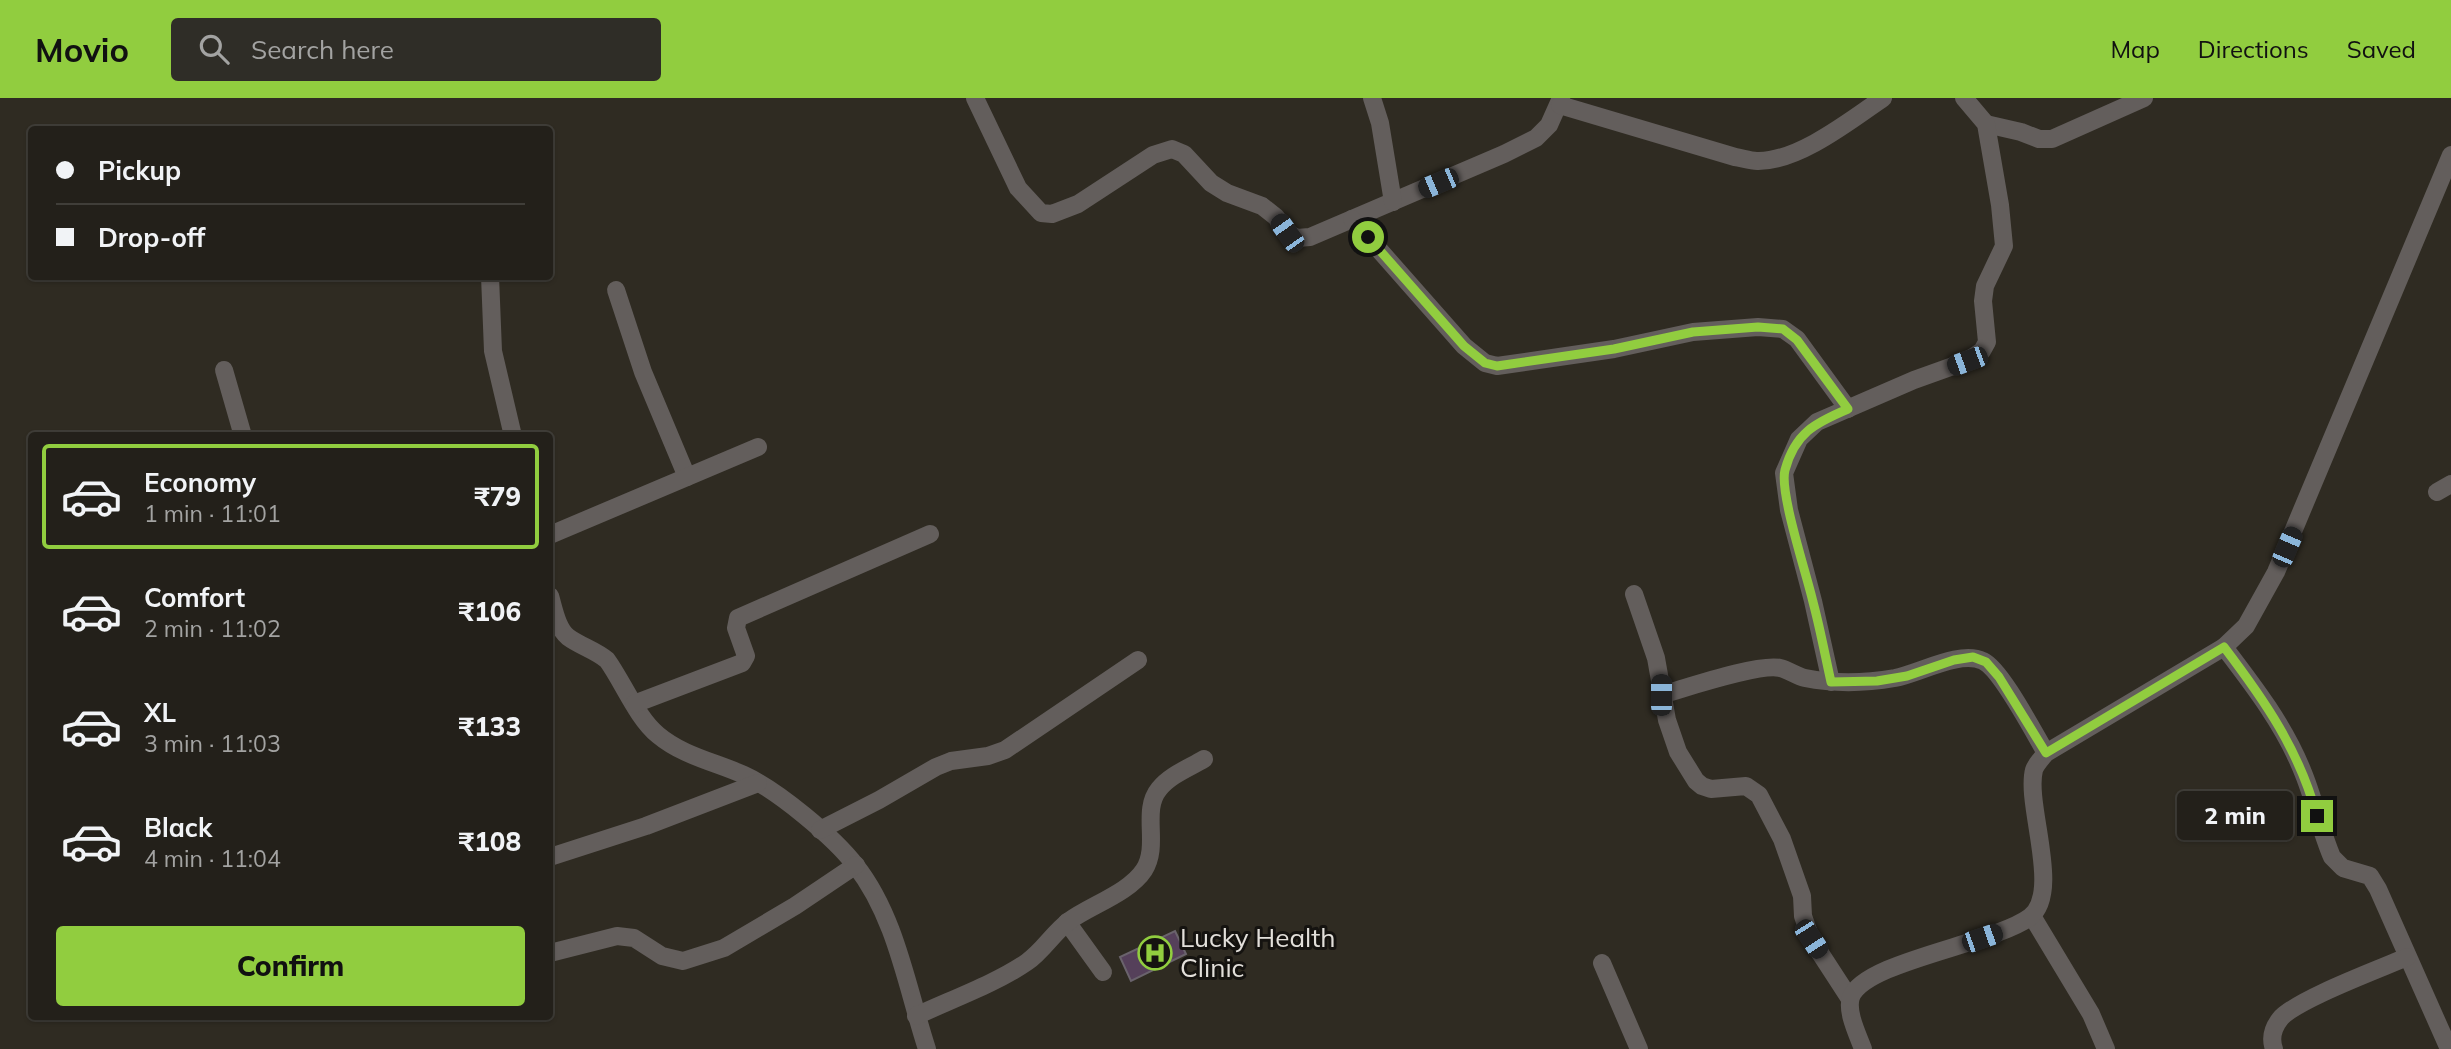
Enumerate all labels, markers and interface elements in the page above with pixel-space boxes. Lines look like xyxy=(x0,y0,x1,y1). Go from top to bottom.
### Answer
search box xyxy=(171,18,661,81)
text: Movio xyxy=(35,29,129,70)
icon: search xyxy=(195,30,233,68)
text: Search here xyxy=(251,33,394,66)
text: Map xyxy=(2110,34,2160,64)
text: Directions xyxy=(2198,34,2309,64)
text: Saved xyxy=(2347,34,2416,64)
text: Pickup xyxy=(98,154,181,187)
car xyxy=(1415,165,1462,201)
car xyxy=(1267,210,1308,256)
text: Drop-off xyxy=(98,221,205,254)
route start xyxy=(1352,221,1384,253)
car xyxy=(1944,344,1991,378)
icon: car xyxy=(60,465,123,528)
text: Economy xyxy=(144,466,256,499)
text: ₹79 xyxy=(474,480,521,513)
text: 1 min · 11:01 xyxy=(144,499,281,528)
car xyxy=(2270,524,2305,570)
icon: car xyxy=(60,580,123,643)
text: Comfort xyxy=(144,581,245,614)
text: ₹106 xyxy=(459,595,521,628)
text: 2 min · 11:02 xyxy=(144,614,281,643)
car xyxy=(1651,674,1672,716)
icon: car xyxy=(60,695,123,758)
text: XL xyxy=(144,696,176,729)
text: ₹133 xyxy=(459,710,521,743)
text: 3 min · 11:03 xyxy=(144,729,281,758)
callout: 2 min xyxy=(2177,792,2292,840)
route end xyxy=(2301,800,2333,832)
text: 2 min xyxy=(2204,801,2266,830)
icon: car xyxy=(60,810,123,873)
text: Black xyxy=(144,811,212,844)
text: ₹108 xyxy=(459,825,521,858)
text: 4 min · 11:04 xyxy=(144,844,281,873)
car xyxy=(1791,916,1832,962)
place label: Lucky Health Clinic xyxy=(1180,921,1336,984)
car xyxy=(1959,921,2006,955)
button: Confirm xyxy=(56,926,525,1006)
hospital icon: Lucky Health Clinic xyxy=(1136,934,1174,972)

